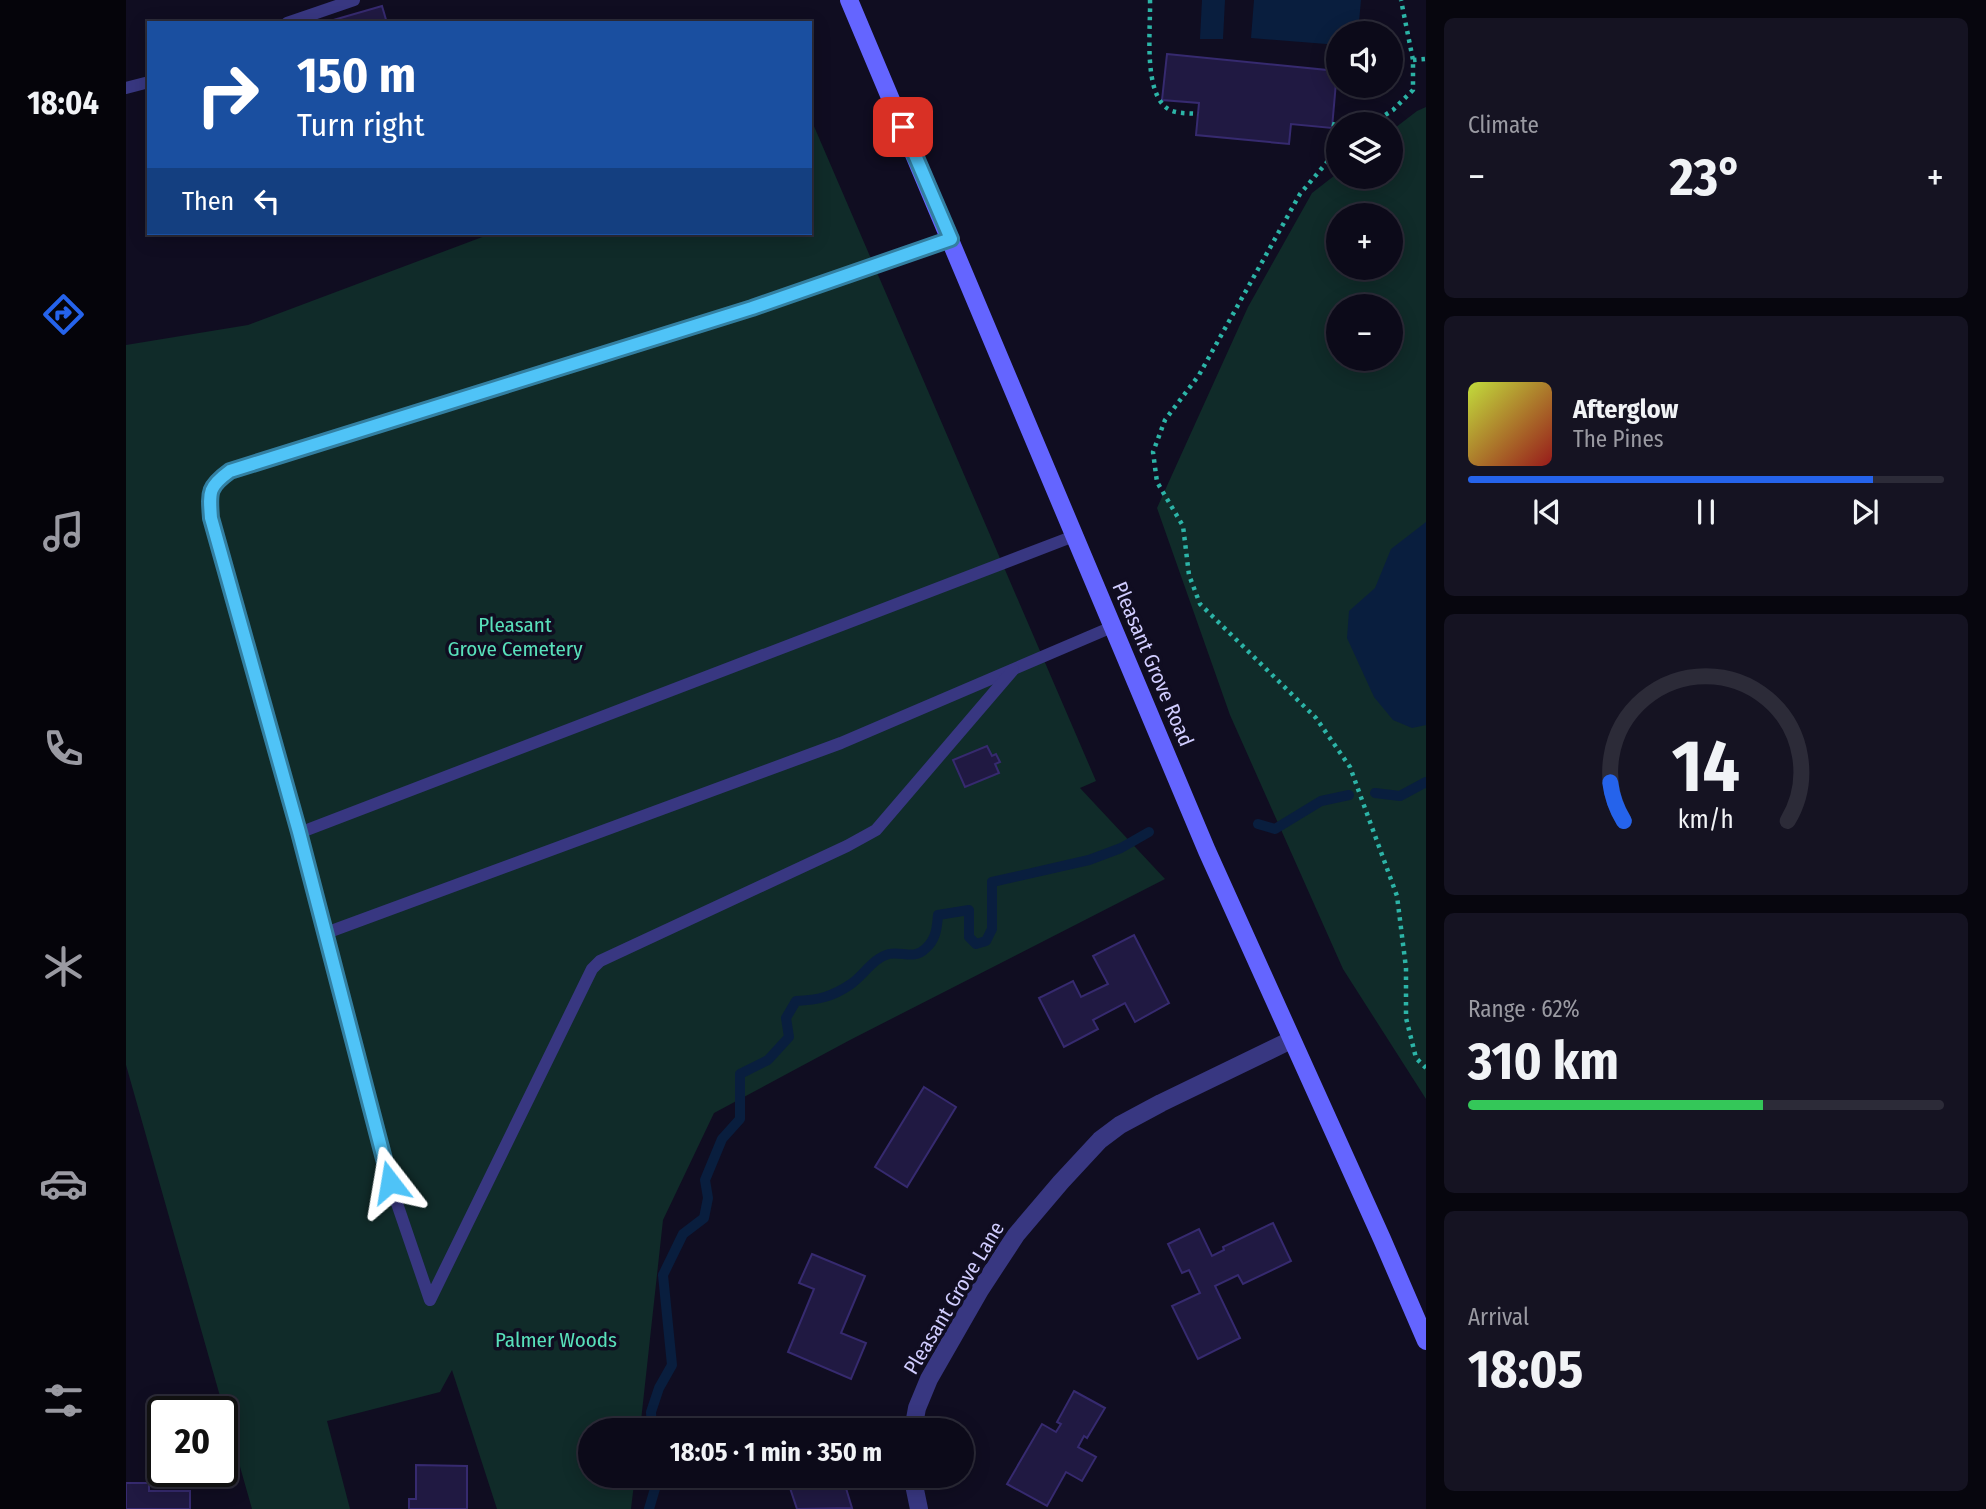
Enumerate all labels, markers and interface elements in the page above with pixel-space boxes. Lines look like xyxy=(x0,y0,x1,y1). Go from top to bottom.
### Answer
map controls xyxy=(1326,21,1403,371)
button: sound xyxy=(1326,21,1403,98)
text: 150 m xyxy=(297,46,416,105)
icon: right xyxy=(182,49,273,140)
text: 18:04 xyxy=(27,84,99,122)
pin xyxy=(873,97,933,157)
text: Turn right xyxy=(297,106,424,144)
icon: arrive xyxy=(884,108,922,146)
text: Climate xyxy=(1468,111,1539,139)
button: layers xyxy=(1326,112,1403,189)
text: 23° xyxy=(1669,146,1742,209)
text: − xyxy=(1468,154,1485,200)
text: + xyxy=(1927,154,1944,200)
icon: left xyxy=(248,182,286,220)
text: Then xyxy=(182,186,234,217)
button: + xyxy=(1326,203,1403,280)
icon: directions xyxy=(39,290,88,339)
button: − xyxy=(1326,294,1403,371)
text: Afterglow xyxy=(1573,394,1678,425)
text: The Pines xyxy=(1573,425,1664,453)
icon: previous xyxy=(1528,493,1566,531)
icon: pause xyxy=(1687,493,1725,531)
icon: next xyxy=(1846,493,1884,531)
icon: music xyxy=(39,507,88,556)
street label: Pleasant Grove Road xyxy=(1107,578,1199,750)
park label: Pleasant Grove Cemetery xyxy=(447,612,583,662)
text: 14 xyxy=(1672,723,1740,810)
icon: phone xyxy=(39,724,88,773)
text: km/h xyxy=(1678,804,1734,834)
icon: climate xyxy=(39,942,88,991)
text: Range · 62% xyxy=(1468,995,1580,1023)
text: 310 km xyxy=(1468,1030,1619,1093)
position arrow xyxy=(353,1145,427,1219)
icon: car xyxy=(39,1159,88,1208)
street label: Pleasant Grove Lane xyxy=(898,1217,1010,1379)
text: Arrival xyxy=(1468,1303,1529,1331)
park label: Palmer Woods xyxy=(495,1327,617,1353)
text: 18:05 xyxy=(1468,1338,1583,1401)
icon: filters xyxy=(39,1376,88,1425)
speed limit sign: 20 xyxy=(147,1396,238,1487)
text: 18:05 · 1 min · 350 m xyxy=(670,1437,882,1468)

